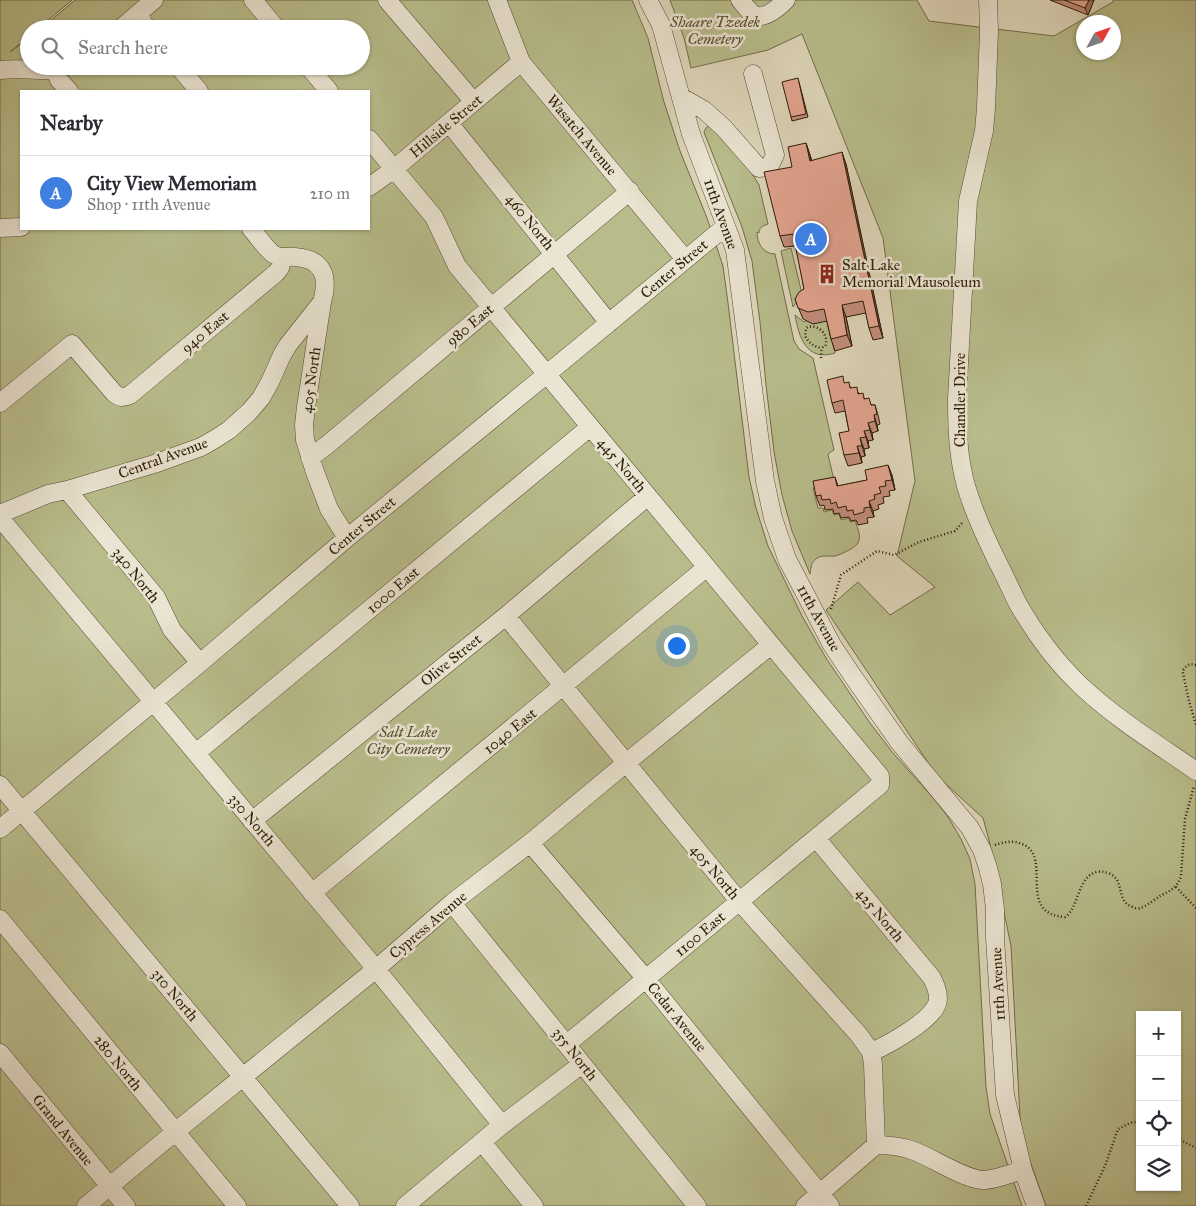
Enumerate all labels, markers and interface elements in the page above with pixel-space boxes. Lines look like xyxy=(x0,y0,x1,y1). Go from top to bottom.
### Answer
park label: Shaare Tzedek Cemetery xyxy=(669,13,760,48)
north arrow xyxy=(1076,15,1121,60)
search box xyxy=(20,20,370,75)
icon: search xyxy=(38,34,66,62)
text: Search here xyxy=(78,36,168,59)
street label: Hillside Street xyxy=(406,90,486,162)
street label: Wasatch Avenue xyxy=(543,91,621,179)
text: Nearby xyxy=(40,110,103,136)
text: City View Memoriam xyxy=(87,172,257,195)
street label: 11th Avenue xyxy=(700,176,742,252)
text: A xyxy=(51,184,61,203)
text: 210 m xyxy=(310,184,350,203)
street label: 460 North xyxy=(502,190,559,254)
text: Shop · 11th Avenue xyxy=(87,195,210,214)
pin: A xyxy=(795,220,827,258)
street label: Center Street xyxy=(637,235,712,302)
place label: Salt Lake Memorial Mausoleum xyxy=(842,256,981,291)
building icon: Salt Lake Memorial Mausoleum xyxy=(816,263,838,285)
street label: 980 East xyxy=(443,300,498,350)
street label: 940 East xyxy=(178,307,233,357)
street label: 405 North xyxy=(297,345,325,414)
street label: Chandler Drive xyxy=(951,353,969,447)
street label: Central Avenue xyxy=(116,433,210,483)
street label: 445 North xyxy=(594,434,651,497)
street label: Center Street xyxy=(325,492,400,559)
street label: 340 North xyxy=(109,544,164,607)
street label: 1000 East xyxy=(363,562,423,617)
street label: 11th Avenue xyxy=(793,581,845,655)
street label: Olive Street xyxy=(417,630,486,690)
your location xyxy=(664,633,690,659)
street label: 1040 East xyxy=(480,704,541,758)
park label: Salt Lake City Cemetery xyxy=(367,723,451,758)
street label: 330 North xyxy=(225,790,280,851)
street label: 405 North xyxy=(687,841,744,904)
street label: 425 North xyxy=(852,884,908,946)
street label: Cypress Avenue xyxy=(386,887,470,963)
street label: 1100 East xyxy=(671,907,729,960)
street label: 11th Avenue xyxy=(987,947,1009,1021)
street label: 310 North xyxy=(148,965,203,1025)
street label: Cedar Avenue xyxy=(644,979,710,1055)
map controls xyxy=(1136,1011,1181,1191)
button: + xyxy=(1136,1011,1181,1056)
street label: 355 North xyxy=(549,1024,602,1085)
street label: 280 North xyxy=(90,1031,146,1095)
button: − xyxy=(1136,1056,1181,1101)
street label: Grand Avenue xyxy=(29,1091,97,1169)
button: locate xyxy=(1136,1101,1181,1146)
button: layers xyxy=(1136,1146,1181,1191)

